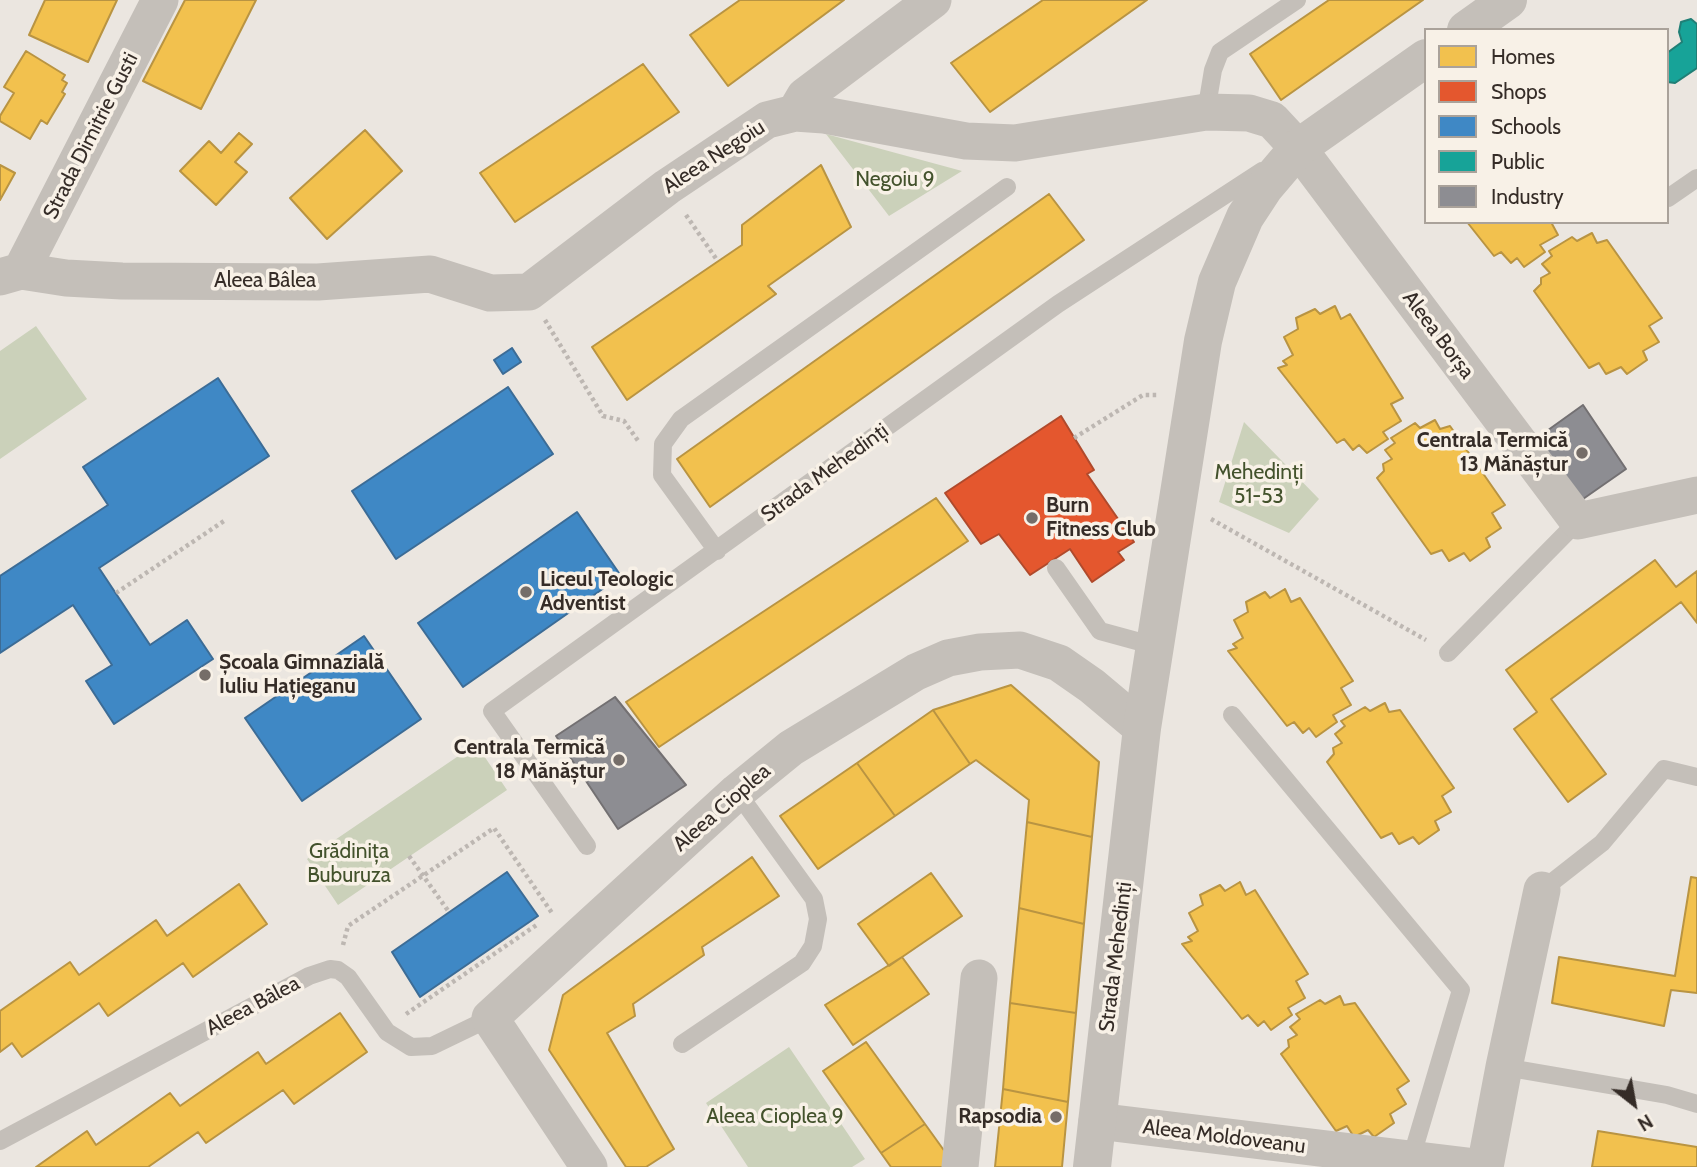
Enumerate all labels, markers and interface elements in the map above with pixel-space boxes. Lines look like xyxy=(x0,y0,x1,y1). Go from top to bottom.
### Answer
legend xyxy=(1424,28,1669,224)
text: Homes xyxy=(1491,44,1555,69)
street label: Strada Dimitrie Gusti xyxy=(38,49,144,223)
text: Shops xyxy=(1491,79,1546,104)
text: Schools xyxy=(1491,114,1561,139)
street label: Aleea Negoiu xyxy=(658,115,770,199)
text: Public xyxy=(1491,149,1545,174)
park label: Negoiu 9 xyxy=(855,167,935,193)
text: Industry xyxy=(1491,184,1564,209)
street label: Aleea Bâlea xyxy=(214,268,316,294)
street label: Aleea Borșa xyxy=(1397,286,1479,384)
street label: Strada Mehedinți xyxy=(756,418,894,528)
place label: Centrala Termică 13 Mănăștur xyxy=(1417,428,1568,478)
marker: Centrala Termică 13 Mănăștur xyxy=(1574,445,1590,461)
park label: Mehedinți 51-53 xyxy=(1214,460,1304,510)
place label: Burn Fitness Club xyxy=(1046,493,1156,543)
marker: Burn Fitness Club xyxy=(1024,510,1040,526)
place label: Liceul Teologic Adventist xyxy=(540,567,674,617)
marker: Liceul Teologic Adventist xyxy=(518,584,534,600)
place label: Școala Gimnazială Iuliu Hațieganu xyxy=(219,650,384,700)
marker: Școala Gimnazială Iuliu Hațieganu xyxy=(197,667,213,683)
place label: Centrala Termică 18 Mănăștur xyxy=(454,735,605,785)
marker: Centrala Termică 18 Mănăștur xyxy=(611,752,627,768)
street label: Aleea Cioplea xyxy=(668,759,776,857)
park label: Grădinița Buburuza xyxy=(307,839,391,889)
street label: Strada Mehedinți xyxy=(1094,880,1138,1034)
street label: Aleea Bâlea xyxy=(202,971,304,1041)
north arrow xyxy=(1599,1069,1669,1139)
park label: Aleea Cioplea 9 xyxy=(706,1104,844,1130)
place label: Rapsodia xyxy=(958,1104,1042,1130)
marker: Rapsodia xyxy=(1048,1109,1064,1125)
text: N xyxy=(1633,1109,1657,1136)
street label: Aleea Moldoveanu xyxy=(1141,1115,1307,1159)

